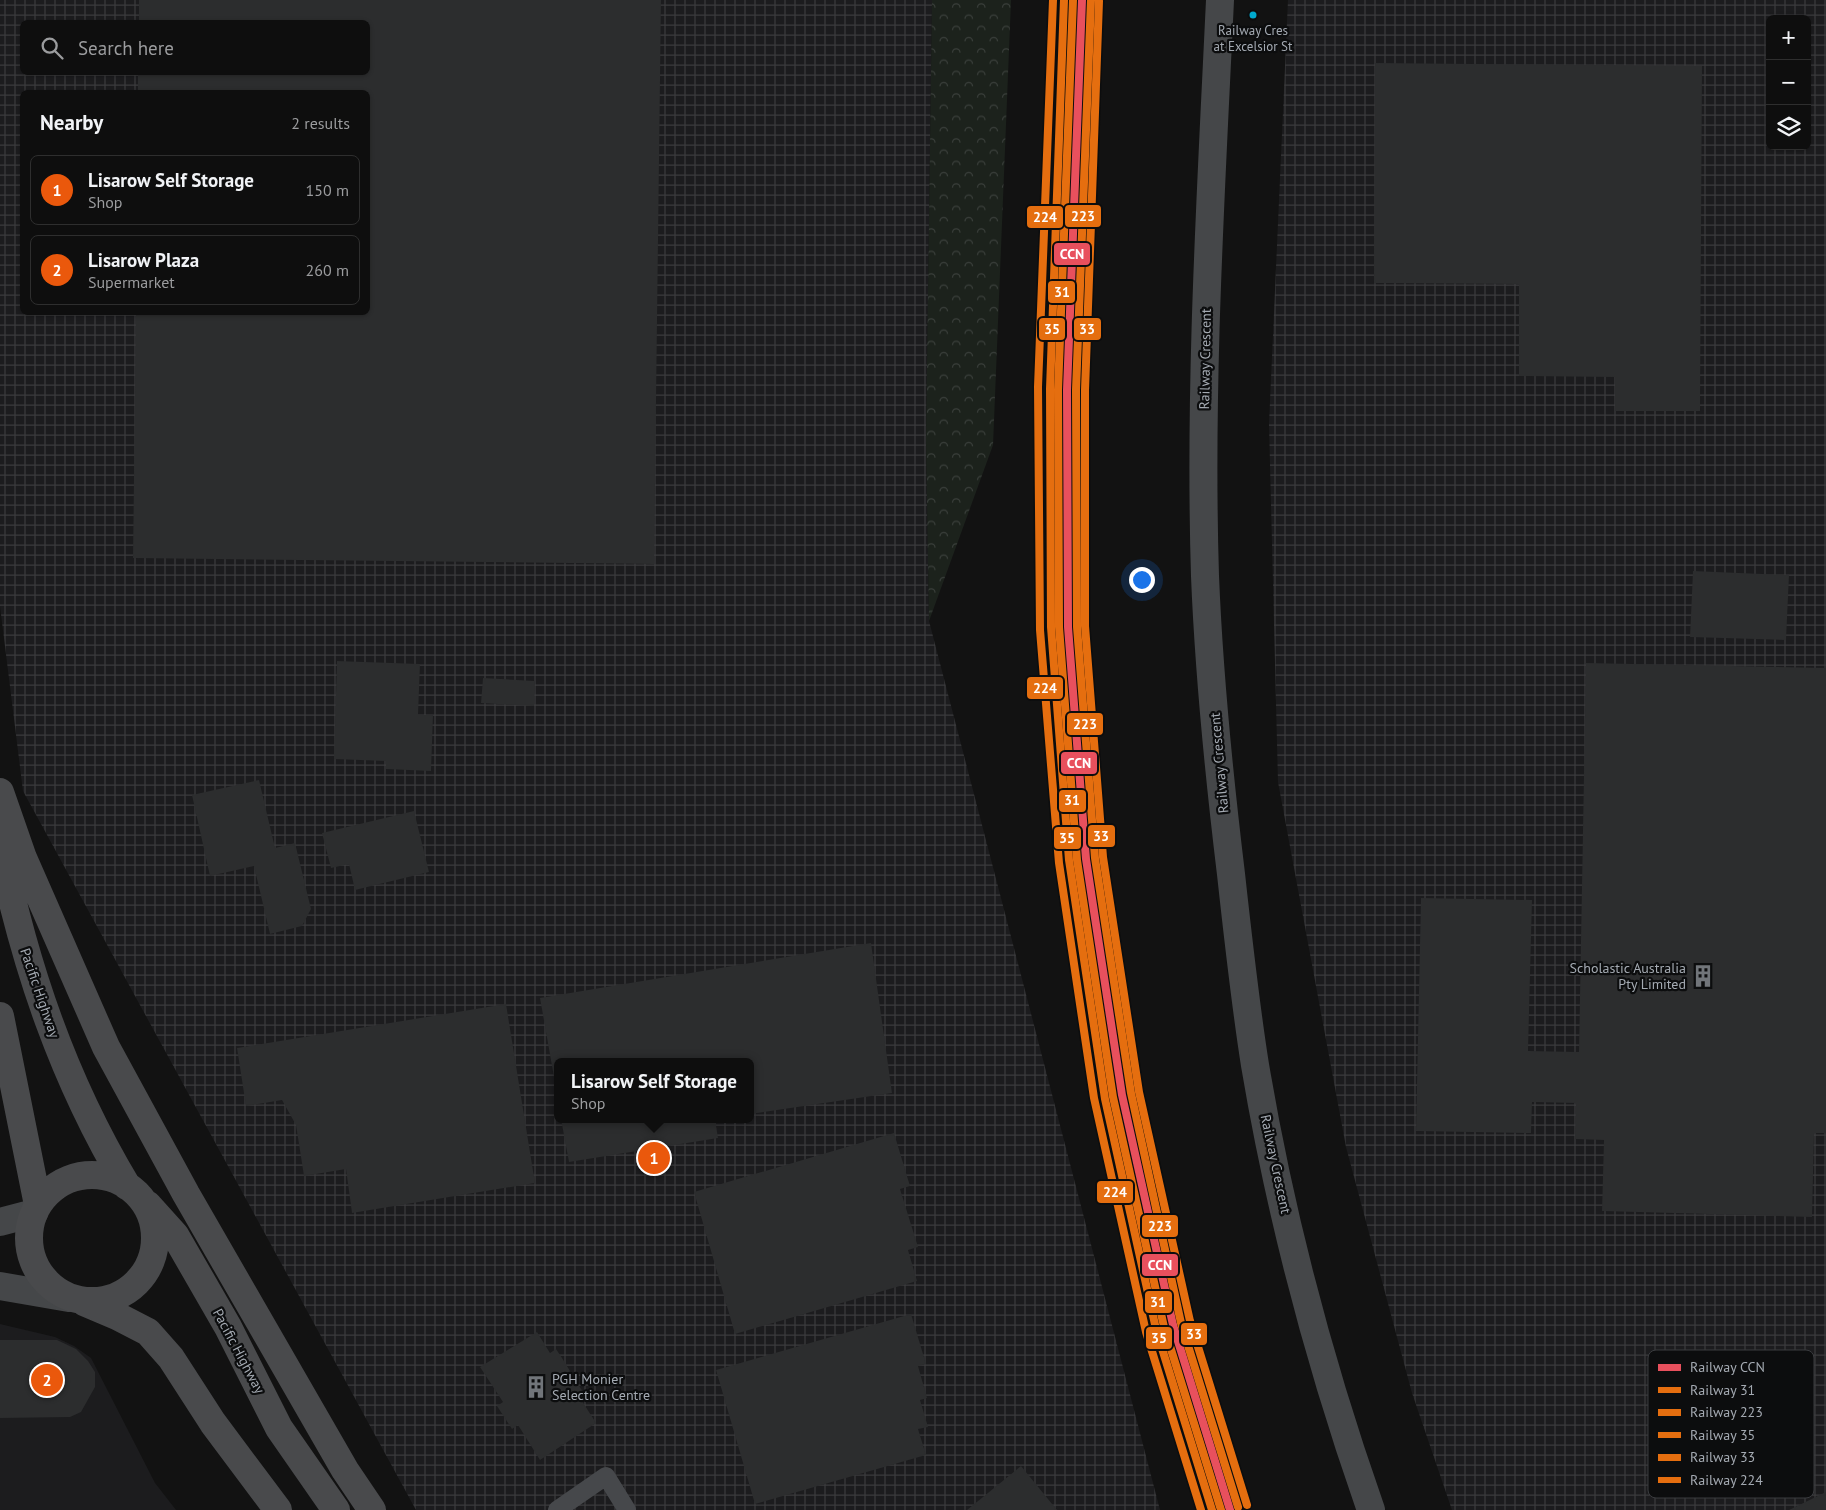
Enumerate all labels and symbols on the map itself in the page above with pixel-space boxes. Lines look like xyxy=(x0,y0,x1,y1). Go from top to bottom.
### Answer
marker: Railway Cres at Excelsior St xyxy=(1248,10,1258,20)
place label: Railway Cres at Excelsior St xyxy=(1214,22,1293,55)
line badge: 223 xyxy=(1064,204,1102,228)
line badge: 224 xyxy=(1026,205,1064,229)
text: 223 xyxy=(1071,207,1095,225)
text: 224 xyxy=(1033,208,1057,226)
line badge: CCN xyxy=(1053,242,1091,266)
text: CCN xyxy=(1060,245,1084,263)
line badge: 31 xyxy=(1047,280,1076,304)
text: 31 xyxy=(1054,283,1070,301)
street label: Railway Crescent xyxy=(1195,308,1215,410)
line badge: 35 xyxy=(1038,317,1066,341)
line badge: 33 xyxy=(1073,317,1102,341)
text: 35 xyxy=(1044,320,1060,338)
text: 33 xyxy=(1079,320,1095,338)
your location xyxy=(1129,567,1155,593)
line badge: 224 xyxy=(1026,676,1064,700)
text: 224 xyxy=(1033,679,1057,697)
line badge: 223 xyxy=(1066,712,1104,736)
street label: Railway Crescent xyxy=(1206,712,1232,814)
text: 223 xyxy=(1073,715,1097,733)
line badge: CCN xyxy=(1060,751,1098,775)
text: CCN xyxy=(1067,754,1091,772)
line badge: 31 xyxy=(1058,789,1087,813)
text: 31 xyxy=(1064,791,1080,809)
line badge: 33 xyxy=(1087,824,1116,848)
line badge: 35 xyxy=(1053,826,1082,850)
text: 33 xyxy=(1093,827,1109,845)
text: 35 xyxy=(1059,829,1075,847)
street label: Pacific Highway xyxy=(16,946,64,1041)
place label: Scholastic Australia Pty Limited xyxy=(1570,959,1686,993)
building icon: Scholastic Australia Pty Limited xyxy=(1690,963,1716,989)
street label: Railway Crescent xyxy=(1257,1113,1295,1216)
pin: 1 xyxy=(638,1139,670,1177)
line badge: 224 xyxy=(1096,1180,1134,1204)
text: 224 xyxy=(1103,1183,1127,1201)
line badge: 223 xyxy=(1141,1214,1179,1238)
text: 223 xyxy=(1148,1217,1172,1235)
line badge: CCN xyxy=(1141,1253,1179,1277)
text: CCN xyxy=(1148,1256,1172,1274)
line badge: 31 xyxy=(1144,1290,1173,1314)
text: 31 xyxy=(1150,1293,1166,1311)
street label: Pacific Highway xyxy=(209,1305,269,1397)
line badge: 33 xyxy=(1180,1322,1208,1346)
text: 33 xyxy=(1186,1325,1202,1343)
line badge: 35 xyxy=(1145,1326,1173,1350)
text: 35 xyxy=(1151,1329,1167,1347)
legend xyxy=(1648,1350,1814,1498)
text: Railway CCN xyxy=(1690,1358,1765,1376)
pin: 2 xyxy=(31,1361,63,1399)
place label: PGH Monier Selection Centre xyxy=(552,1370,650,1404)
building icon: PGH Monier Selection Centre xyxy=(523,1374,549,1400)
text: Railway 31 xyxy=(1690,1381,1755,1399)
text: Railway 223 xyxy=(1690,1403,1763,1421)
text: Railway 35 xyxy=(1690,1426,1755,1444)
text: Railway 33 xyxy=(1690,1448,1755,1466)
text: Railway 224 xyxy=(1690,1471,1763,1489)

